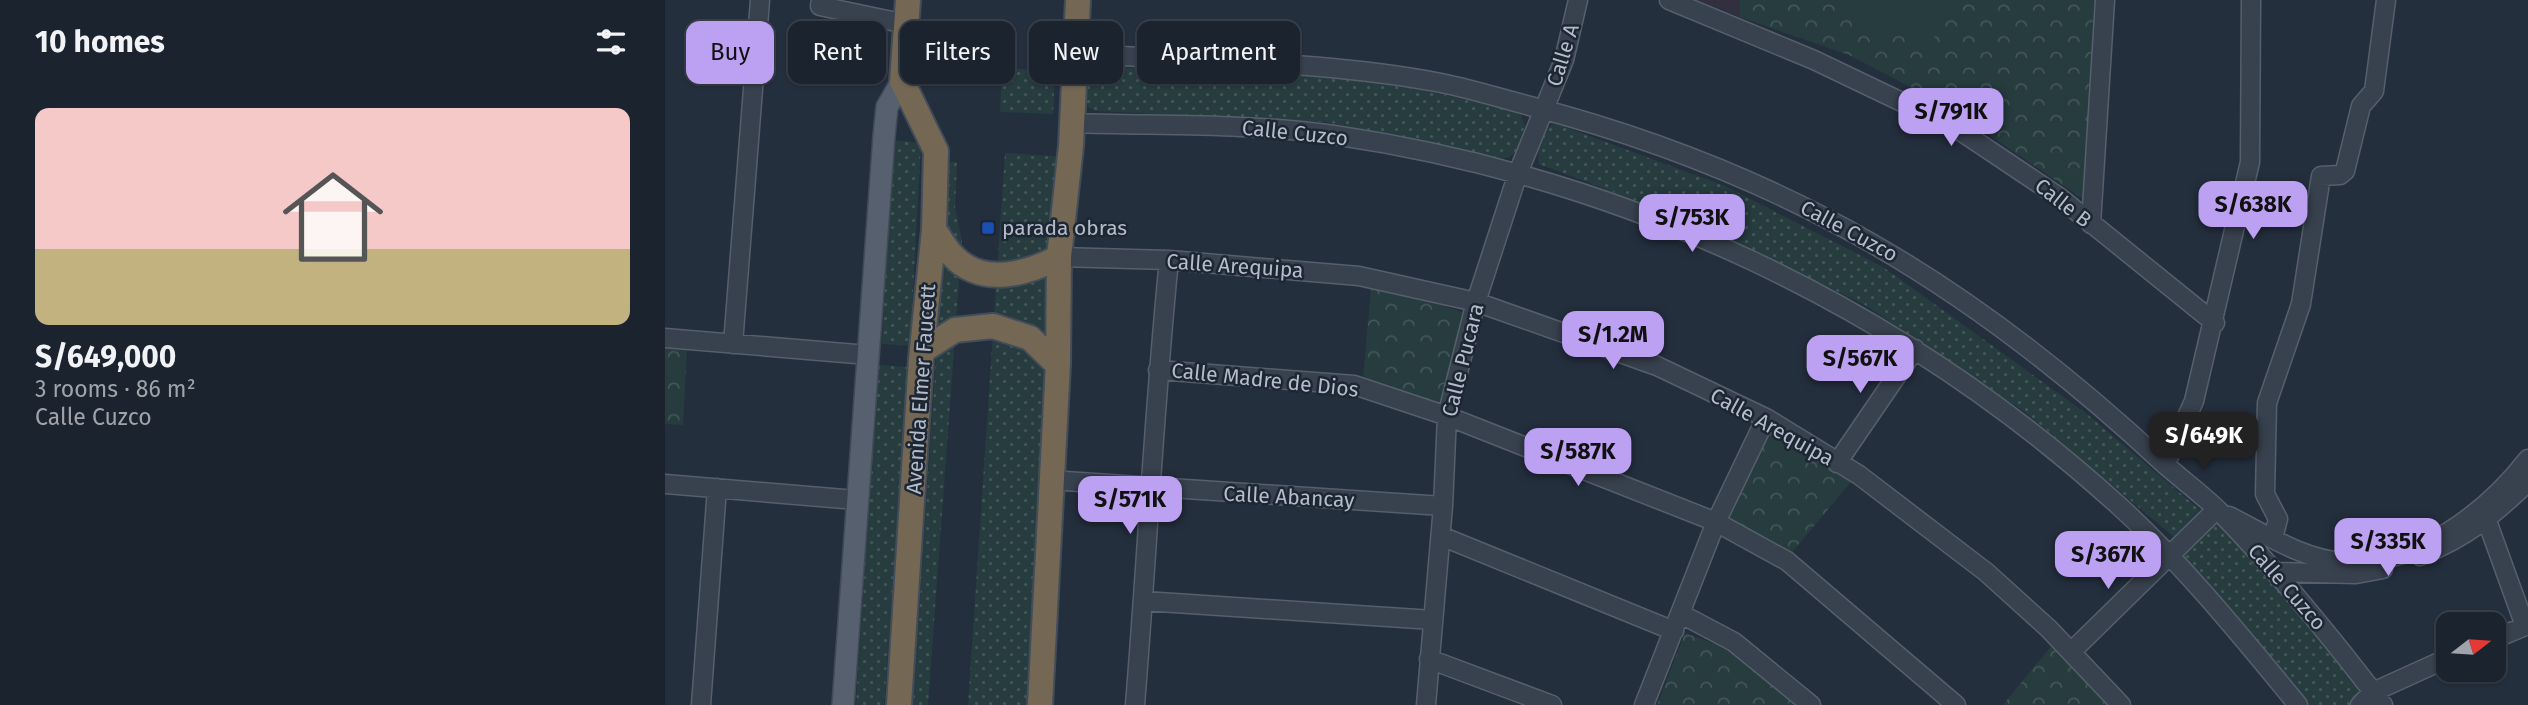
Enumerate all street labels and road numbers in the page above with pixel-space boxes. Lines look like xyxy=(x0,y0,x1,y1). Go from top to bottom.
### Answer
street label: Calle A xyxy=(1541,21,1585,89)
street label: Calle Cuzco xyxy=(1241,115,1349,151)
street label: Calle B xyxy=(2029,173,2097,233)
street label: Calle Cuzco xyxy=(1796,195,1902,267)
street label: Calle Arequipa xyxy=(1166,248,1304,284)
street label: Avenida Elmer Faucett xyxy=(901,283,941,495)
street label: Calle Pucara xyxy=(1436,301,1490,419)
street label: Calle Madre de Dios xyxy=(1170,357,1360,403)
street label: Calle Arequipa xyxy=(1706,382,1838,472)
street label: Calle Abancay xyxy=(1223,481,1356,513)
street label: Calle Cuzco xyxy=(2242,538,2332,636)

